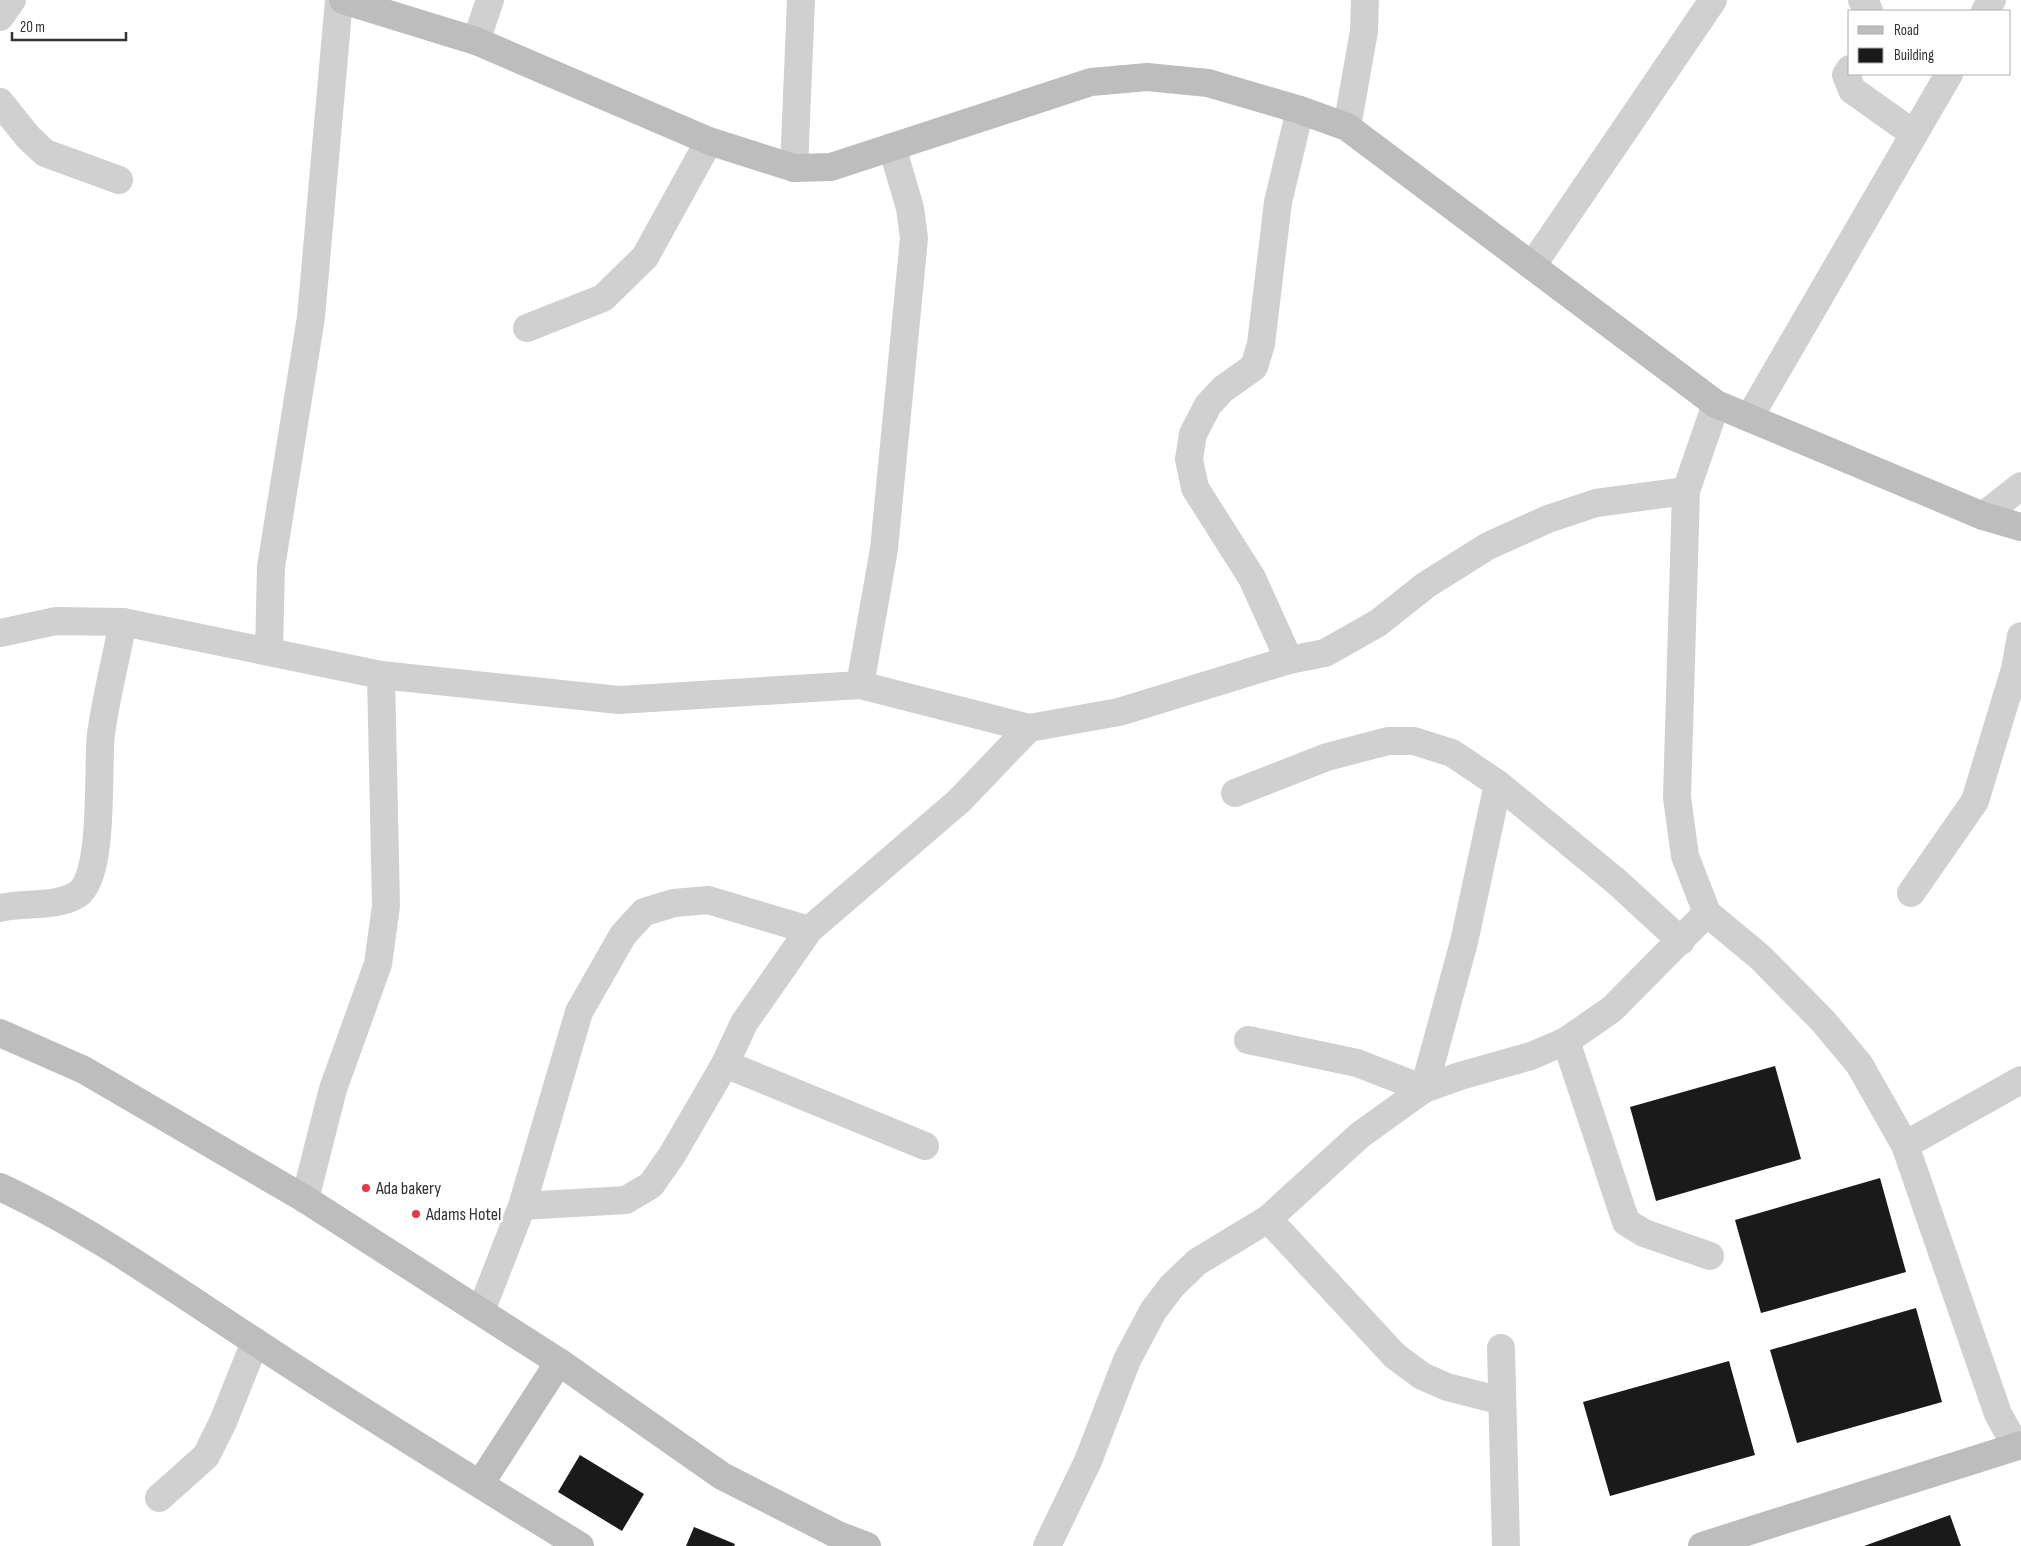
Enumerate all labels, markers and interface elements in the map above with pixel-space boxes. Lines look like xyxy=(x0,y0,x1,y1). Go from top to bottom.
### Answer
scale bar xyxy=(12,10,126,42)
legend xyxy=(1848,10,2011,75)
text: 20 m xyxy=(20,18,45,37)
text: Road xyxy=(1894,21,1919,40)
text: Building xyxy=(1894,46,1934,65)
place label: Ada bakery xyxy=(375,1178,441,1199)
marker: Ada bakery xyxy=(360,1182,372,1194)
place label: Adams Hotel xyxy=(425,1204,501,1225)
marker: Adams Hotel xyxy=(410,1208,422,1220)

